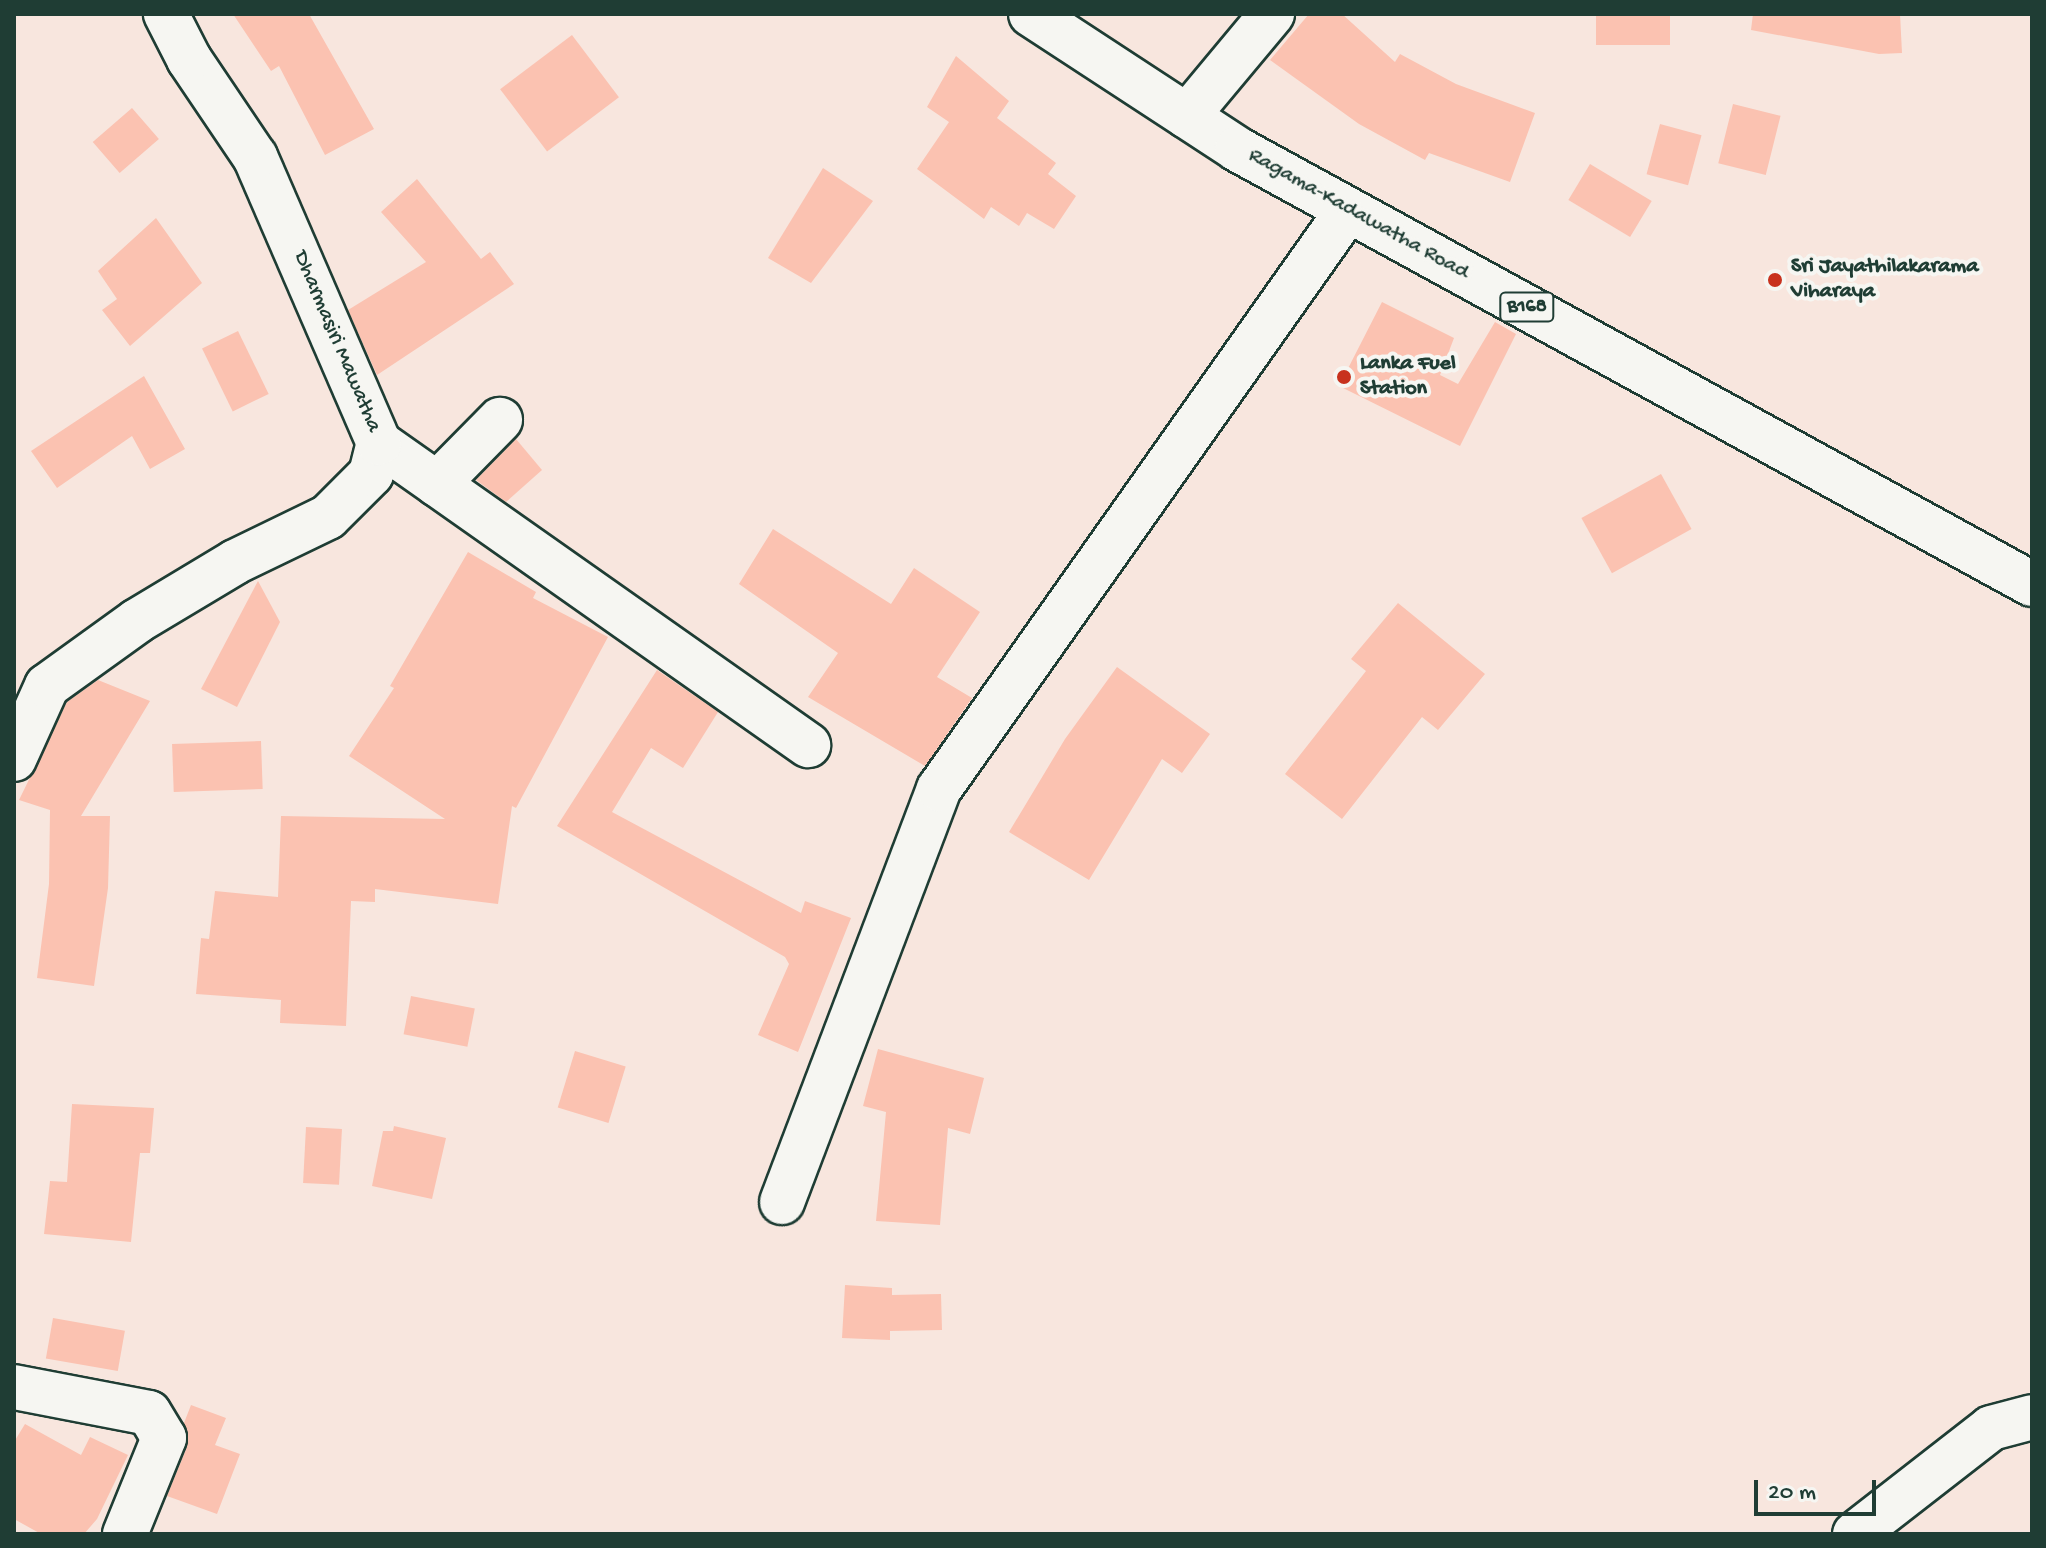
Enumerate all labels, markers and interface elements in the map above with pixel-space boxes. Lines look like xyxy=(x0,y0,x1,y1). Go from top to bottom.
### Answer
street label: Ragama-Kadawatha Road xyxy=(1243,143,1473,287)
street label: Dharmasiri Mawatha xyxy=(286,247,386,437)
place label: Sri Jayathilakarama Viharaya xyxy=(1791,254,1978,306)
marker: Sri Jayathilakarama Viharaya xyxy=(1766,271,1784,289)
road number: B168 xyxy=(1499,291,1555,323)
place label: Lanka Fuel Station xyxy=(1360,351,1456,402)
marker: Lanka Fuel Station xyxy=(1335,368,1353,386)
scale bar xyxy=(1758,1464,1880,1514)
text: 20 m xyxy=(1768,1479,1816,1508)

